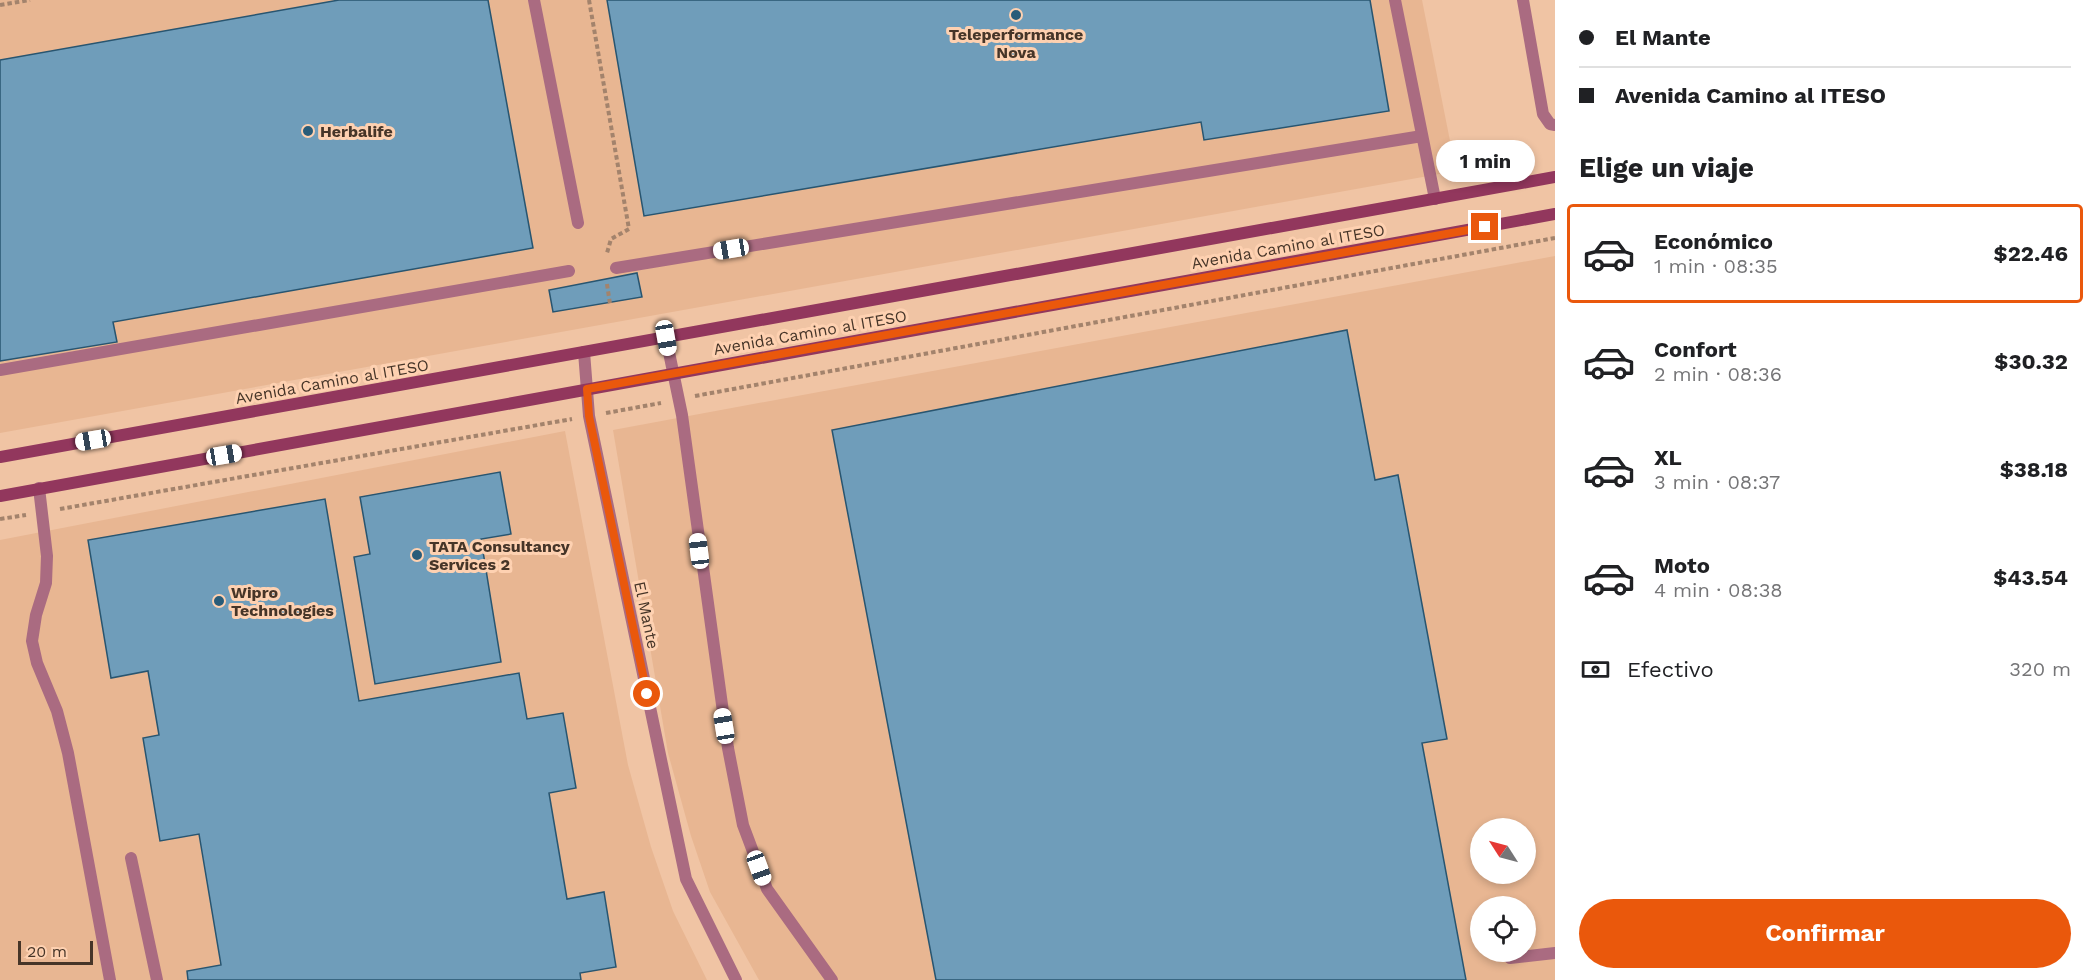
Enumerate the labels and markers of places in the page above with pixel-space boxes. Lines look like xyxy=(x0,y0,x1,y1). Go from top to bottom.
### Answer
marker: Teleperformance Nova xyxy=(1009,8,1023,22)
place label: Teleperformance Nova xyxy=(949,25,1083,62)
place label: Herbalife xyxy=(320,122,393,141)
marker: Herbalife xyxy=(301,124,315,138)
place label: TATA Consultancy Services 2 xyxy=(429,537,571,574)
marker: TATA Consultancy Services 2 xyxy=(410,548,424,562)
place label: Wipro Technologies xyxy=(231,583,334,620)
marker: Wipro Technologies xyxy=(212,594,226,608)

